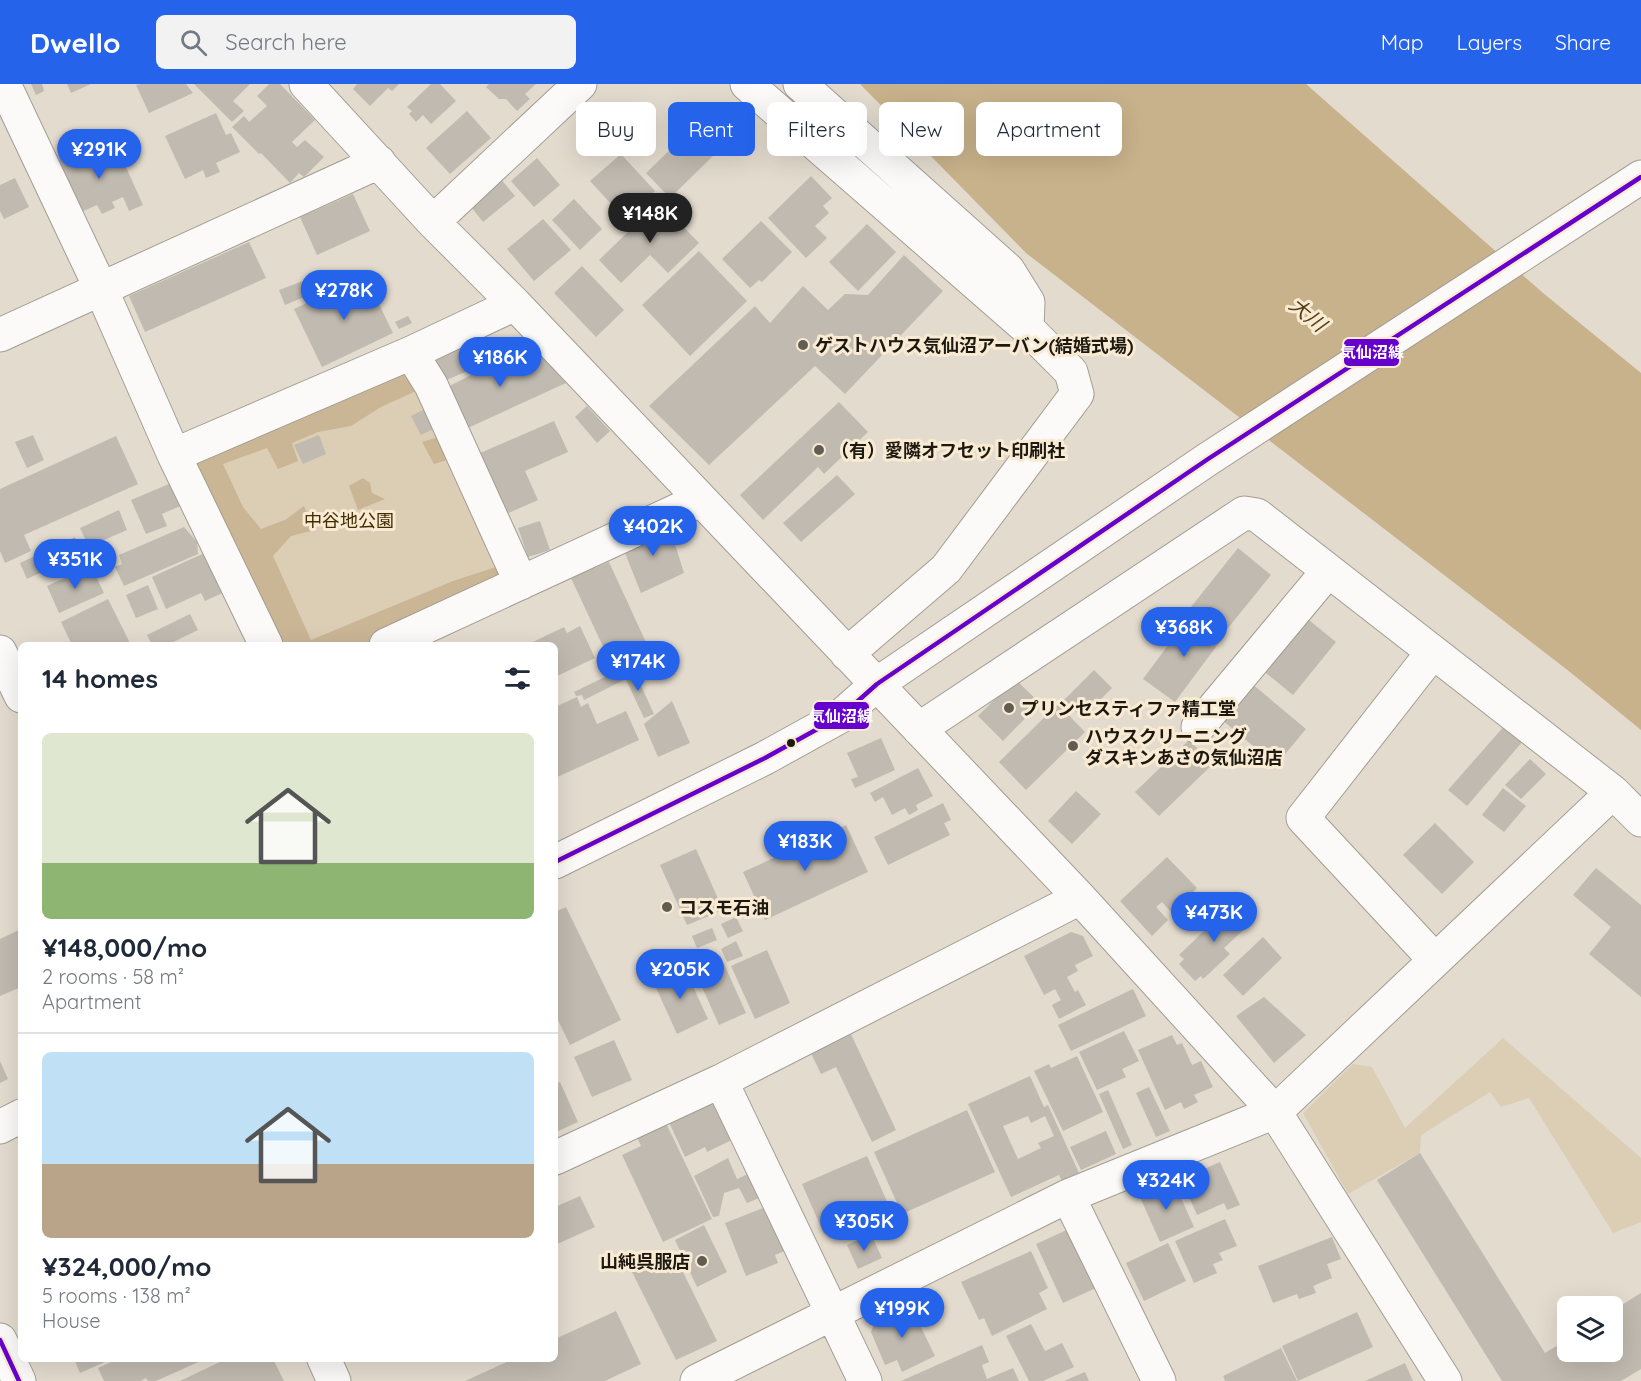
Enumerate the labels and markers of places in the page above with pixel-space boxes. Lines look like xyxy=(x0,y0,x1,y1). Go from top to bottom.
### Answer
pin: ¥291K xyxy=(57,129,141,180)
pin: ¥148K xyxy=(608,193,692,244)
pin: ¥278K xyxy=(302,270,386,321)
place label: ゲストハウス気仙沼アーバン(結婚式場) xyxy=(815,334,1134,357)
pin: ¥186K xyxy=(458,337,542,388)
marker: ゲストハウス気仙沼アーバン(結婚式場) xyxy=(796,338,810,352)
place label: （有）愛隣オフセット印刷社 xyxy=(831,439,1065,462)
marker: （有）愛隣オフセット印刷社 xyxy=(812,443,826,457)
pin: ¥402K xyxy=(611,506,695,557)
pin: ¥351K xyxy=(33,539,117,590)
pin: ¥368K xyxy=(1142,607,1226,658)
pin: ¥174K xyxy=(596,641,680,692)
place label: プリンセスティファ精工堂 xyxy=(1021,697,1236,720)
marker: プリンセスティファ精工堂 xyxy=(1002,701,1016,715)
place label: ハウスクリーニング ダスキンあさの気仙沼店 xyxy=(1085,725,1282,769)
unlabelled marker xyxy=(785,737,797,749)
marker: ハウスクリーニング ダスキンあさの気仙沼店 xyxy=(1066,739,1080,753)
pin: ¥183K xyxy=(763,821,847,872)
pin: ¥473K xyxy=(1172,892,1256,943)
place label: コスモ石油 xyxy=(679,896,769,919)
marker: コスモ石油 xyxy=(660,900,674,914)
pin: ¥205K xyxy=(638,949,722,1000)
pin: ¥324K xyxy=(1124,1160,1208,1211)
pin: ¥305K xyxy=(822,1201,906,1252)
place label: 山純呉服店 xyxy=(600,1250,690,1273)
marker: 山純呉服店 xyxy=(695,1254,709,1268)
pin: ¥199K xyxy=(860,1288,944,1339)

